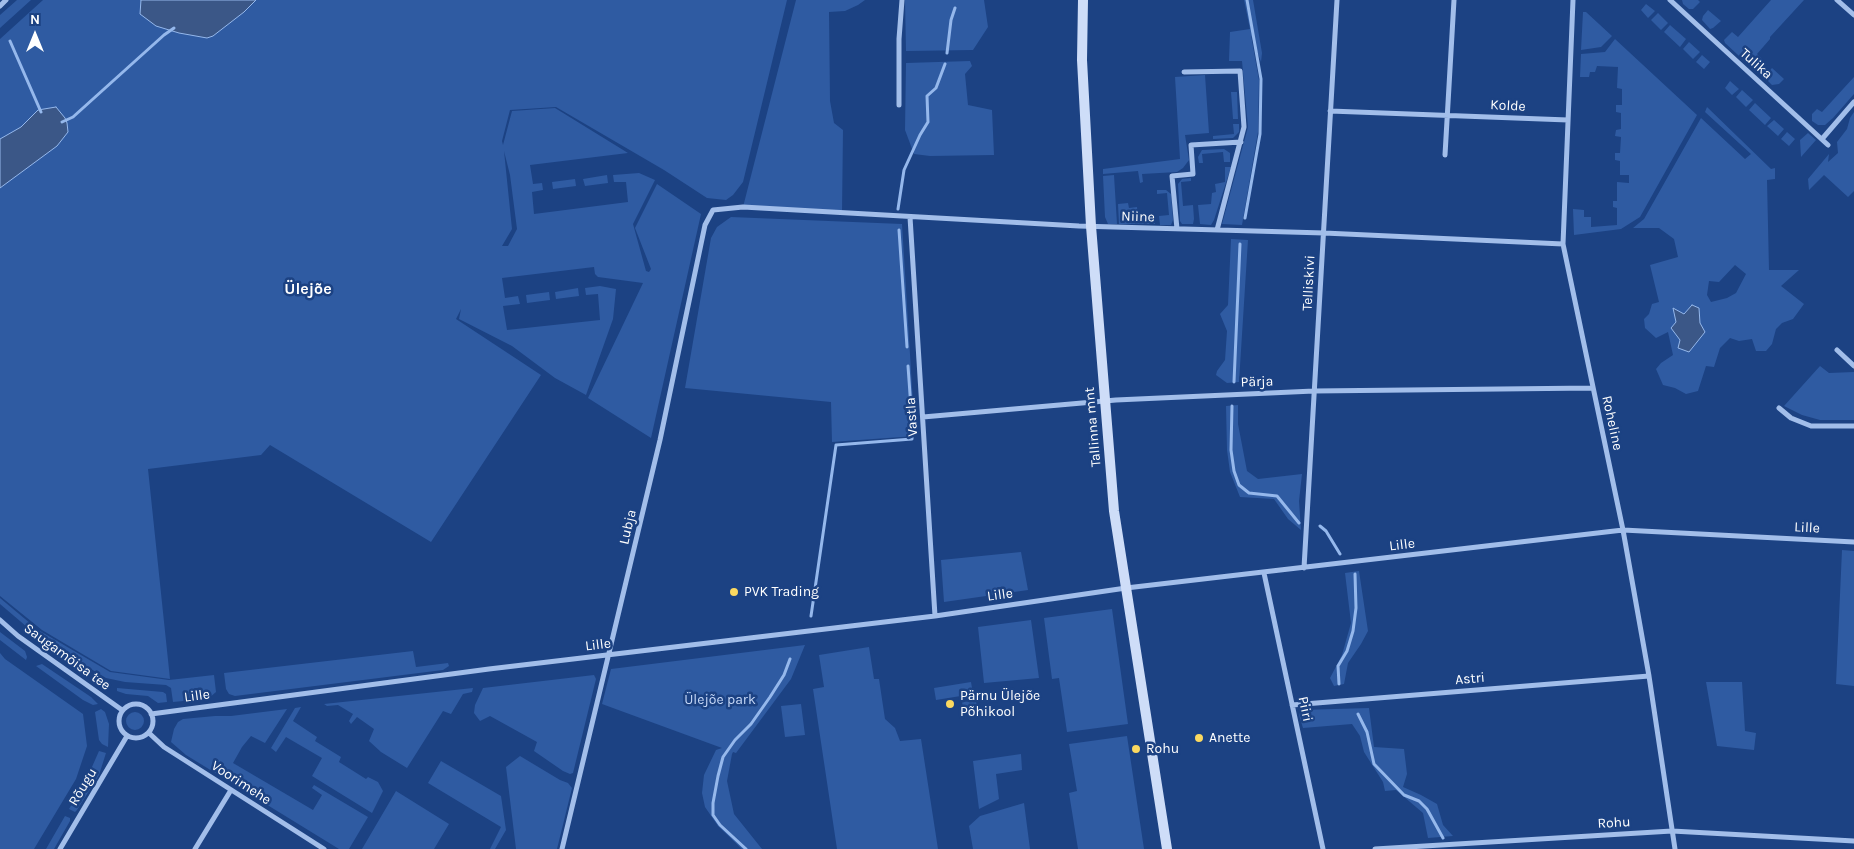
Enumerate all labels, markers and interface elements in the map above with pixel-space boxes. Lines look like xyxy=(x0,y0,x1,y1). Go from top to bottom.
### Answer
north arrow xyxy=(10,10,60,60)
text: N xyxy=(30,11,40,28)
street label: Tulika xyxy=(1736,45,1776,83)
street label: Kolde xyxy=(1490,97,1526,115)
street label: Niine xyxy=(1121,208,1155,226)
street label: Telliskivi xyxy=(1299,255,1319,311)
district label: Ülejõe xyxy=(284,279,332,299)
street label: Pärja xyxy=(1240,373,1274,391)
street label: Tallinna mnt xyxy=(1081,386,1105,468)
street label: Roheline xyxy=(1598,394,1626,452)
street label: Vastla xyxy=(902,397,922,437)
street label: Lubja xyxy=(616,508,640,546)
street label: Lille xyxy=(1794,519,1820,537)
street label: Lille xyxy=(1388,535,1416,555)
place label: PVK Trading xyxy=(744,584,819,600)
street label: Lille xyxy=(986,585,1014,605)
marker: PVK Trading xyxy=(728,586,740,598)
street label: Saugamõisa tee xyxy=(20,620,114,694)
street label: Lille xyxy=(584,635,612,655)
street label: Astri xyxy=(1454,669,1486,689)
street label: Lille xyxy=(183,686,211,706)
place label: Pärnu Ülejõe Põhikool xyxy=(960,688,1040,720)
park label: Ülejõe park xyxy=(684,692,756,708)
street label: Piiri xyxy=(1294,695,1316,723)
marker: Pärnu Ülejõe Põhikool xyxy=(944,698,956,710)
place label: Anette xyxy=(1209,730,1250,746)
marker: Anette xyxy=(1193,732,1205,744)
place label: Rohu xyxy=(1146,741,1179,757)
marker: Rohu xyxy=(1130,743,1142,755)
street label: Voorimehe xyxy=(208,757,274,809)
street label: Rõugu xyxy=(65,765,101,809)
street label: Rohu xyxy=(1597,814,1631,832)

